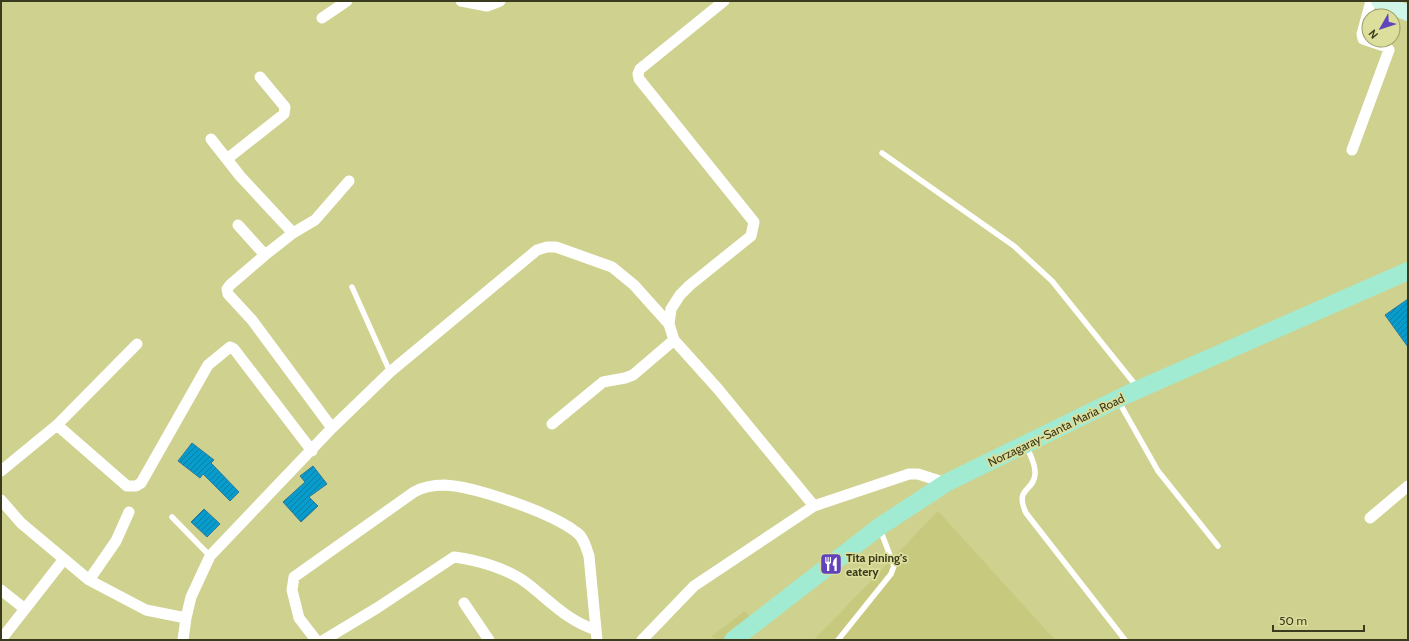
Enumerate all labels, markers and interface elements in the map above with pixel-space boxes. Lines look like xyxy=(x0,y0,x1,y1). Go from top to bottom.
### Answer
north arrow xyxy=(1361,8,1401,48)
text: N xyxy=(1365,27,1381,42)
street label: Norzagaray-Santa Maria Road xyxy=(985,390,1127,470)
place label: Tita pining's eatery xyxy=(846,550,907,579)
restaurant icon: Tita pining's eatery xyxy=(818,551,844,577)
scale bar xyxy=(1273,607,1364,633)
text: 50 m xyxy=(1279,613,1307,628)

